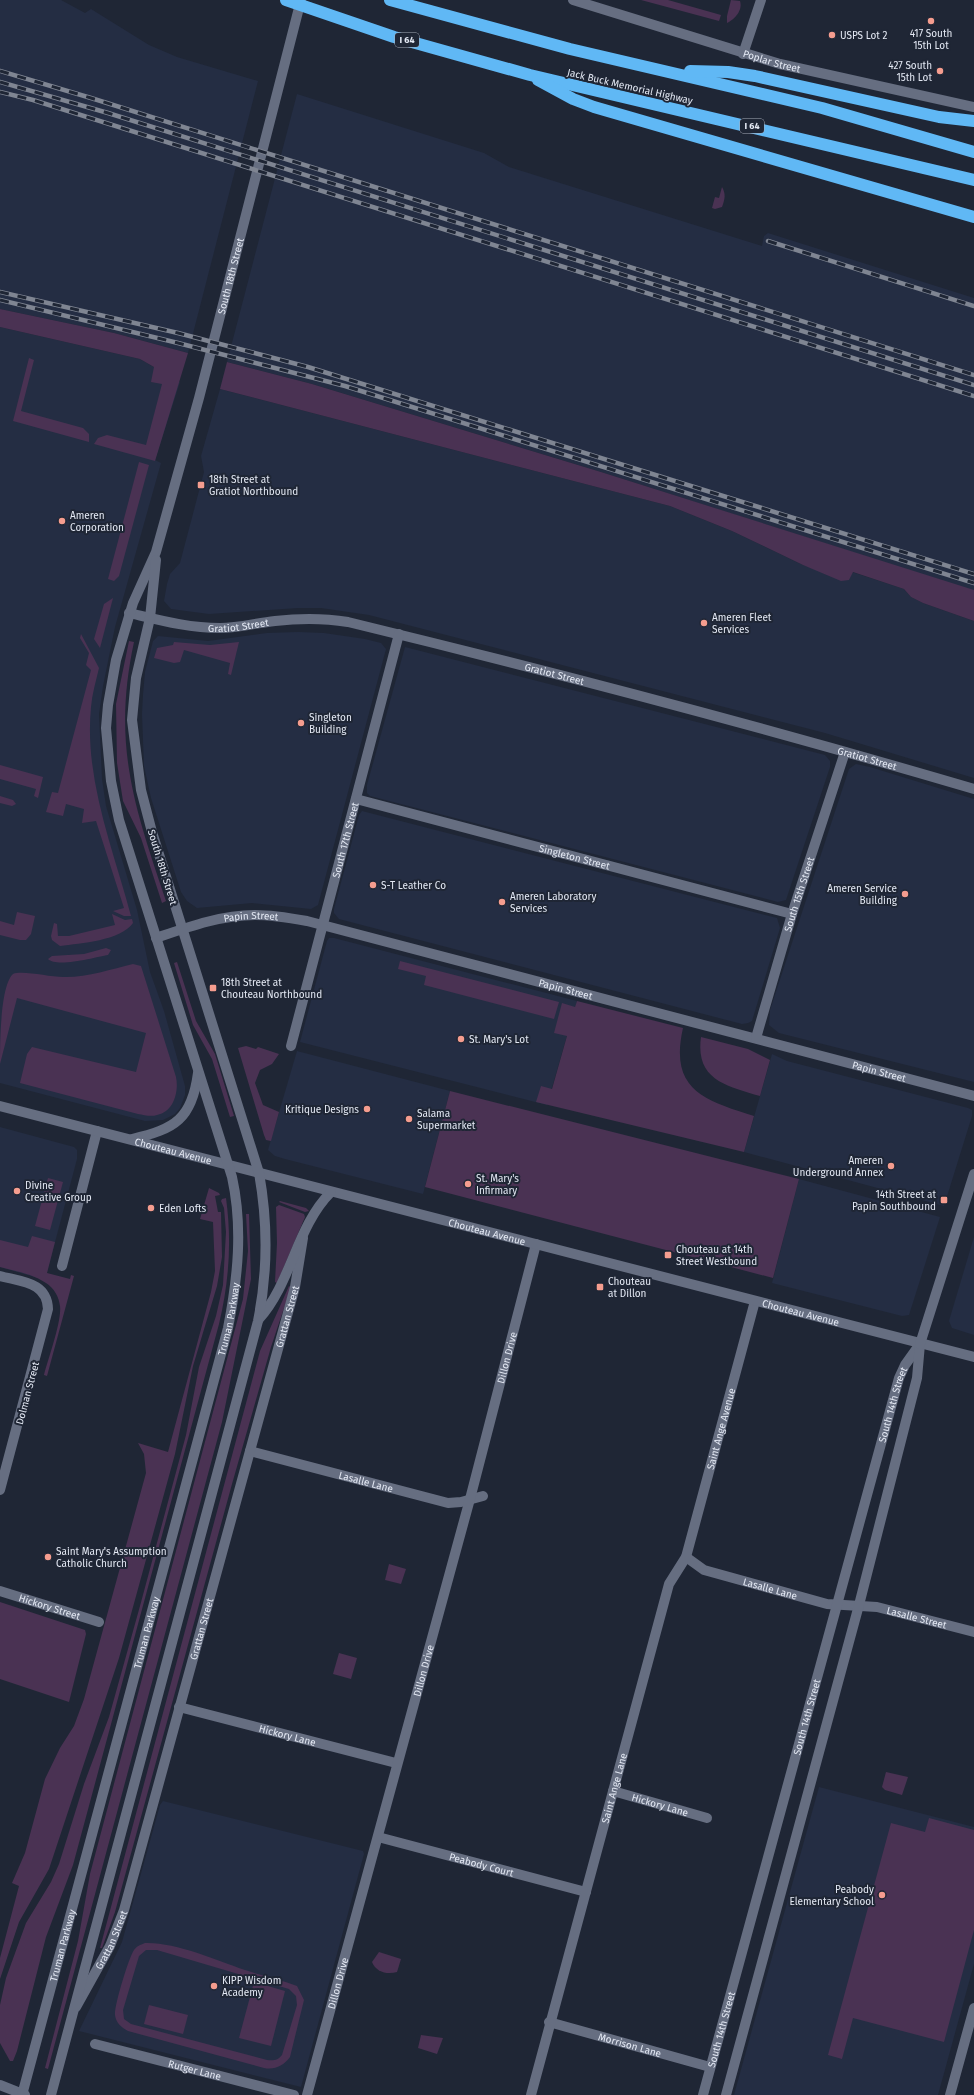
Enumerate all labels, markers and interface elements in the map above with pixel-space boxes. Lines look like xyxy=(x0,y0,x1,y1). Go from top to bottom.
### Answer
marker: 417 South 15th Lot xyxy=(926,16,936,26)
place label: 417 South 15th Lot xyxy=(910,28,952,52)
marker: USPS Lot 2 xyxy=(827,30,837,40)
place label: USPS Lot 2 xyxy=(840,30,888,42)
road number: I 64 xyxy=(395,33,419,47)
street label: Poplar Street xyxy=(741,48,802,75)
place label: 427 South 15th Lot xyxy=(888,60,932,84)
marker: 427 South 15th Lot xyxy=(935,66,945,76)
street label: Jack Buck Memorial Highway xyxy=(566,67,694,107)
road number: I 64 xyxy=(740,119,764,133)
street label: South 18th Street xyxy=(216,236,247,316)
place label: 18th Street at Gratiot Northbound xyxy=(209,474,298,498)
marker: 18th Street at Gratiot Northbound xyxy=(196,480,206,490)
place label: Ameren Corporation xyxy=(70,510,124,534)
marker: Ameren Corporation xyxy=(57,516,67,526)
place label: Ameren Fleet Services xyxy=(712,612,772,636)
street label: Gratiot Street xyxy=(208,617,270,635)
marker: Ameren Fleet Services xyxy=(699,618,709,628)
street label: Gratiot Street xyxy=(523,661,586,688)
place label: Singleton Building xyxy=(309,712,352,736)
marker: Singleton Building xyxy=(296,718,306,728)
street label: Gratiot Street xyxy=(836,745,898,773)
street label: South 17th Street xyxy=(330,801,362,879)
street label: South 18th Street xyxy=(145,828,179,907)
street label: Singleton Street xyxy=(538,843,611,873)
street label: South 15th Street xyxy=(782,855,817,933)
marker: S-T Leather Co xyxy=(368,880,378,890)
place label: S-T Leather Co xyxy=(381,880,446,892)
place label: Ameren Service Building xyxy=(827,883,898,907)
marker: Ameren Service Building xyxy=(900,889,910,899)
place label: Ameren Laboratory Services xyxy=(510,891,596,915)
marker: Ameren Laboratory Services xyxy=(497,897,507,907)
street label: Papin Street xyxy=(223,910,279,925)
place label: 18th Street at Chouteau Northbound xyxy=(221,977,322,1001)
street label: Papin Street xyxy=(537,977,594,1003)
marker: 18th Street at Chouteau Northbound xyxy=(208,983,218,993)
marker: St. Mary's Lot xyxy=(456,1034,466,1044)
place label: St. Mary's Lot xyxy=(469,1034,529,1046)
street label: Papin Street xyxy=(851,1059,907,1085)
place label: Kritique Designs xyxy=(285,1104,359,1116)
marker: Kritique Designs xyxy=(362,1104,372,1114)
place label: Salama Supermarket xyxy=(417,1108,476,1132)
marker: Salama Supermarket xyxy=(404,1114,414,1124)
street label: Chouteau Avenue xyxy=(133,1136,213,1167)
place label: Ameren Underground Annex xyxy=(793,1155,883,1179)
marker: Ameren Underground Annex xyxy=(886,1161,896,1171)
place label: St. Mary's Infirmary xyxy=(476,1173,519,1197)
marker: St. Mary's Infirmary xyxy=(463,1179,473,1189)
place label: Divine Creative Group xyxy=(25,1180,92,1204)
marker: Divine Creative Group xyxy=(12,1186,22,1196)
place label: 14th Street at Papin Southbound xyxy=(852,1189,936,1213)
marker: 14th Street at Papin Southbound xyxy=(939,1195,949,1205)
marker: Eden Lofts xyxy=(146,1203,156,1213)
place label: Eden Lofts xyxy=(159,1203,207,1215)
street label: Chouteau Avenue xyxy=(447,1217,527,1248)
place label: Chouteau at 14th Street Westbound xyxy=(676,1244,757,1268)
marker: Chouteau at 14th Street Westbound xyxy=(663,1250,673,1260)
place label: Chouteau at Dillon xyxy=(608,1276,651,1300)
street label: Truman Parkway xyxy=(216,1282,242,1357)
marker: Chouteau at Dillon xyxy=(595,1282,605,1292)
street label: Grattan Street xyxy=(274,1284,302,1349)
street label: Chouteau Avenue xyxy=(761,1298,840,1329)
street label: Dillon Drive xyxy=(495,1331,520,1385)
street label: Dolman Street xyxy=(14,1360,42,1426)
street label: South 14th Street xyxy=(877,1365,910,1444)
street label: Saint Ange Avenue xyxy=(705,1387,738,1471)
street label: Lasalle Lane xyxy=(337,1470,394,1495)
place label: Saint Mary's Assumption Catholic Church xyxy=(56,1546,167,1570)
marker: Saint Mary's Assumption Catholic Church xyxy=(43,1552,53,1562)
street label: Lasalle Lane xyxy=(742,1576,799,1603)
street label: Hickory Street xyxy=(17,1592,82,1623)
street label: Truman Parkway xyxy=(132,1595,163,1670)
street label: Grattan Street xyxy=(188,1597,216,1661)
street label: Lasalle Street xyxy=(885,1605,948,1632)
street label: Dillon Drive xyxy=(411,1644,437,1698)
street label: South 14th Street xyxy=(791,1677,824,1756)
street label: Hickory Lane xyxy=(257,1723,317,1749)
street label: Saint Ange Lane xyxy=(600,1752,630,1825)
street label: Hickory Lane xyxy=(630,1792,690,1819)
street label: Peabody Court xyxy=(448,1851,515,1880)
place label: Peabody Elementary School xyxy=(789,1884,874,1908)
marker: Peabody Elementary School xyxy=(877,1890,887,1900)
street label: Truman Parkway xyxy=(48,1908,79,1983)
street label: Grattan Street xyxy=(93,1908,130,1972)
street label: Dillon Drive xyxy=(326,1956,351,2011)
place label: KIPP Wisdom Academy xyxy=(222,1975,281,1999)
marker: KIPP Wisdom Academy xyxy=(209,1981,219,1991)
street label: South 14th Street xyxy=(706,1990,738,2069)
street label: Morrison Lane xyxy=(597,2031,663,2060)
street label: Rutger Lane xyxy=(167,2058,222,2083)

